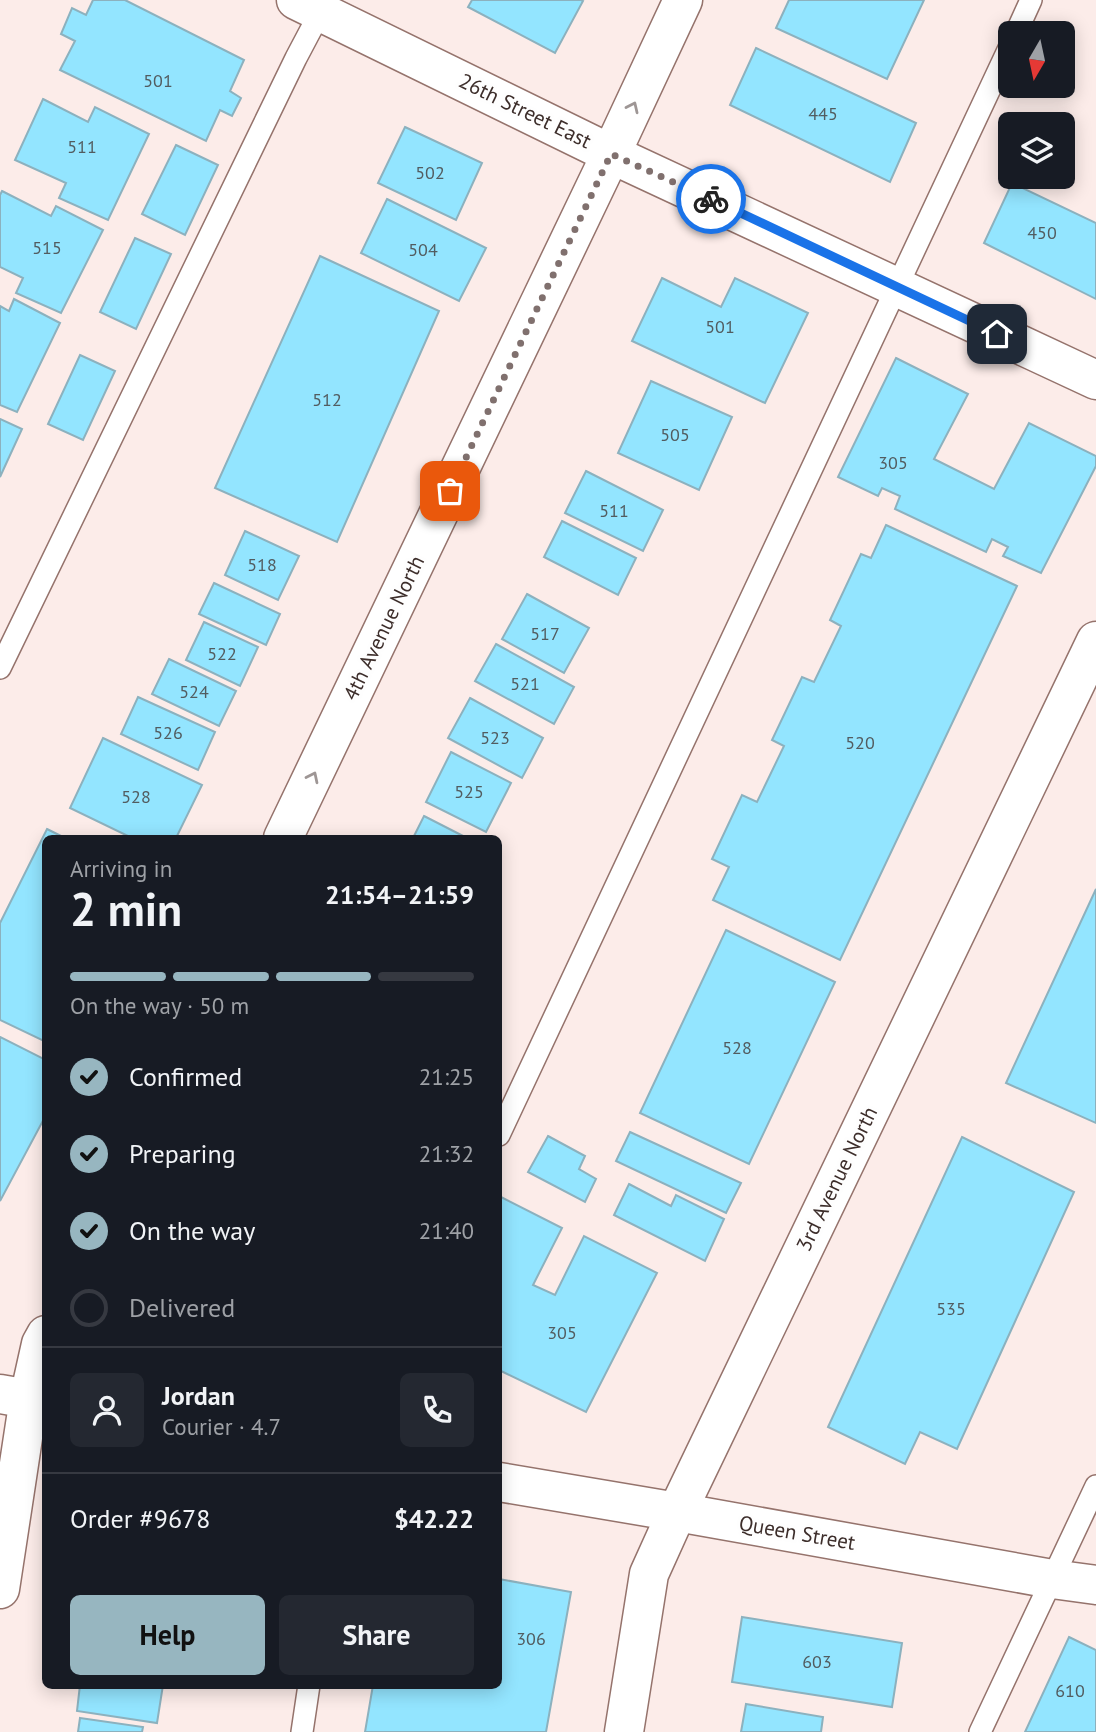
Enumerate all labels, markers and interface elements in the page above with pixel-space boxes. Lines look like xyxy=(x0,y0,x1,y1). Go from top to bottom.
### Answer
north arrow xyxy=(998,21,1074,98)
map controls xyxy=(998,21,1075,189)
street label: 26th Street East xyxy=(455,67,596,154)
house number: 501 xyxy=(143,69,173,92)
one-way arrow xyxy=(624,102,638,114)
house number: 445 xyxy=(808,102,838,125)
button: layers xyxy=(998,112,1075,189)
house number: 511 xyxy=(67,135,97,158)
house number: 502 xyxy=(415,161,445,184)
courier xyxy=(676,164,746,234)
icon: bike xyxy=(692,180,730,218)
house number: 450 xyxy=(1027,221,1057,244)
house number: 515 xyxy=(32,236,62,259)
house number: 504 xyxy=(408,238,438,261)
pin xyxy=(967,304,1027,364)
house number: 501 xyxy=(705,315,735,338)
icon: home xyxy=(978,315,1016,353)
house number: 512 xyxy=(312,388,342,411)
house number: 505 xyxy=(660,423,690,446)
house number: 305 xyxy=(878,451,908,474)
pin xyxy=(420,461,480,521)
icon: bag xyxy=(431,472,469,510)
house number: 511 xyxy=(599,499,629,522)
street label: 4th Avenue North xyxy=(337,551,430,705)
house number: 518 xyxy=(247,553,277,576)
house number: 517 xyxy=(530,622,560,645)
house number: 522 xyxy=(207,642,237,665)
house number: 521 xyxy=(510,672,540,695)
house number: 524 xyxy=(179,680,209,703)
house number: 526 xyxy=(153,721,183,744)
house number: 523 xyxy=(480,726,510,749)
house number: 520 xyxy=(845,731,875,754)
one-way arrow xyxy=(305,772,319,784)
house number: 525 xyxy=(454,780,484,803)
house number: 528 xyxy=(121,785,151,808)
text: Arriving in xyxy=(70,854,172,883)
text: 21:54–21:59 xyxy=(325,878,474,911)
text: 2 min xyxy=(70,879,182,939)
text: On the way · 50 m xyxy=(70,991,249,1020)
house number: 528 xyxy=(722,1036,752,1059)
icon: check xyxy=(70,1058,108,1096)
text: Confirmed xyxy=(129,1060,242,1093)
text: 21:25 xyxy=(419,1062,474,1091)
street label: 3rd Avenue North xyxy=(790,1102,883,1256)
icon: check xyxy=(70,1135,108,1173)
text: Preparing xyxy=(129,1137,236,1170)
text: 21:32 xyxy=(419,1139,474,1168)
icon: check xyxy=(70,1212,108,1250)
text: On the way xyxy=(129,1214,255,1247)
text: 21:40 xyxy=(419,1216,474,1245)
text: Delivered xyxy=(129,1291,235,1324)
house number: 535 xyxy=(936,1297,966,1320)
house number: 305 xyxy=(547,1321,577,1344)
button: person xyxy=(70,1373,144,1447)
button: phone xyxy=(400,1373,474,1447)
text: Jordan xyxy=(162,1379,235,1412)
text: Courier · 4.7 xyxy=(162,1412,281,1441)
text: Order #9678 xyxy=(70,1502,210,1535)
text: $42.22 xyxy=(394,1502,474,1535)
street label: Queen Street xyxy=(737,1509,857,1556)
button: Help xyxy=(70,1595,265,1675)
button: Share xyxy=(279,1595,474,1675)
house number: 306 xyxy=(516,1627,546,1650)
house number: 603 xyxy=(802,1650,832,1673)
house number: 610 xyxy=(1055,1679,1085,1702)

